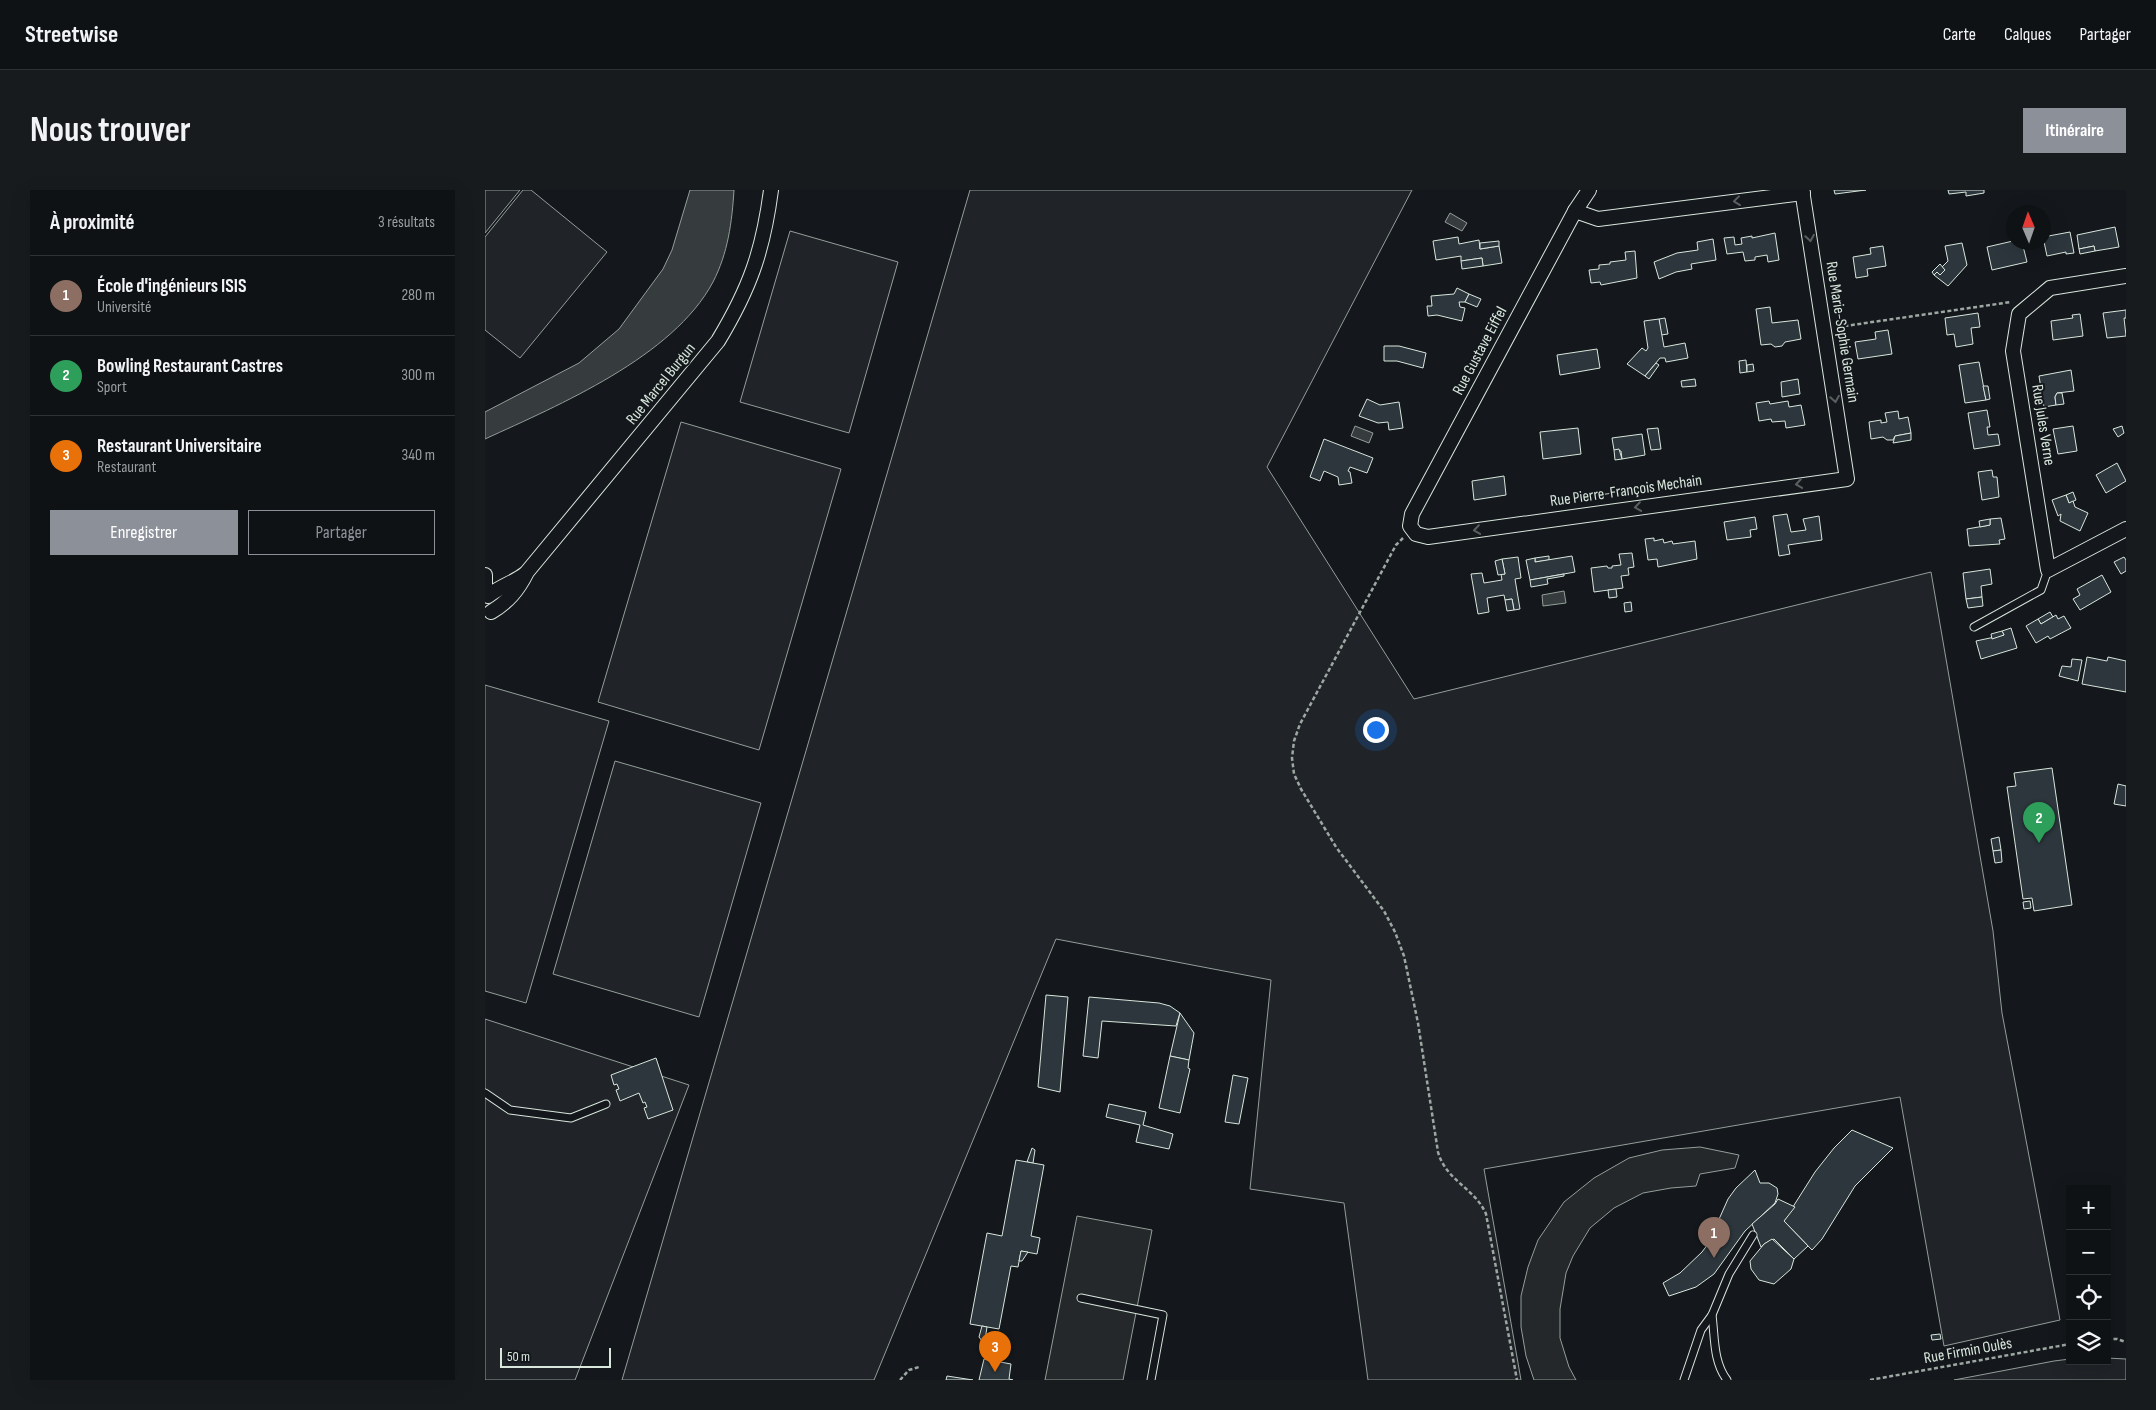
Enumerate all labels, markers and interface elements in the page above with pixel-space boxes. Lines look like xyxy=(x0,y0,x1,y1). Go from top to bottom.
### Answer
text: Streetwise xyxy=(25,20,118,49)
text: Carte xyxy=(1943,24,1976,45)
text: Calques xyxy=(2004,24,2051,45)
text: Partager xyxy=(2079,24,2131,45)
button: Itinéraire xyxy=(2023,108,2126,153)
text: Nous trouver xyxy=(30,109,191,152)
one-way arrow xyxy=(1733,195,1741,206)
north arrow xyxy=(2006,205,2051,250)
text: À proximité xyxy=(50,210,135,235)
text: 3 résultats xyxy=(378,213,435,232)
one-way arrow xyxy=(1804,235,1815,243)
street label: Rue Marie-Sophie Germain xyxy=(1821,260,1863,404)
text: École d'ingénieurs ISIS xyxy=(97,275,247,298)
text: 1 xyxy=(63,286,69,305)
text: 280 m xyxy=(401,286,435,305)
text: Université xyxy=(97,298,152,317)
street label: Rue Gustave Eiffel xyxy=(1449,304,1511,398)
street label: Rue Marcel Burgun xyxy=(622,339,700,429)
text: Bowling Restaurant Castres xyxy=(97,355,283,378)
text: 2 xyxy=(62,366,70,385)
text: 300 m xyxy=(401,366,435,385)
text: Sport xyxy=(97,378,127,397)
street label: Rue Jules Verne xyxy=(2027,383,2059,467)
one-way arrow xyxy=(1829,395,1840,403)
text: Restaurant Universitaire xyxy=(97,435,262,458)
text: 3 xyxy=(62,446,70,465)
text: 340 m xyxy=(402,446,435,465)
text: Restaurant xyxy=(97,458,156,477)
street label: Rue Pierre-François Mechain xyxy=(1549,471,1703,511)
one-way arrow xyxy=(1795,478,1803,489)
one-way arrow xyxy=(1634,501,1642,512)
button: Enregistrer xyxy=(50,510,238,555)
button: Partager xyxy=(248,510,435,555)
one-way arrow xyxy=(1473,524,1481,535)
your location xyxy=(1363,717,1389,743)
pin: 2 xyxy=(2023,802,2055,843)
map controls xyxy=(2066,1185,2111,1365)
button: + xyxy=(2066,1185,2111,1230)
pin: 1 xyxy=(1698,1217,1730,1258)
button: − xyxy=(2066,1230,2111,1275)
button: locate xyxy=(2066,1275,2111,1320)
button: layers xyxy=(2066,1320,2111,1365)
pin: 3 xyxy=(979,1331,1011,1372)
street label: Rue Firmin Oulès xyxy=(1922,1334,2014,1368)
scale bar xyxy=(500,1345,611,1368)
text: 50 m xyxy=(507,1348,530,1365)

